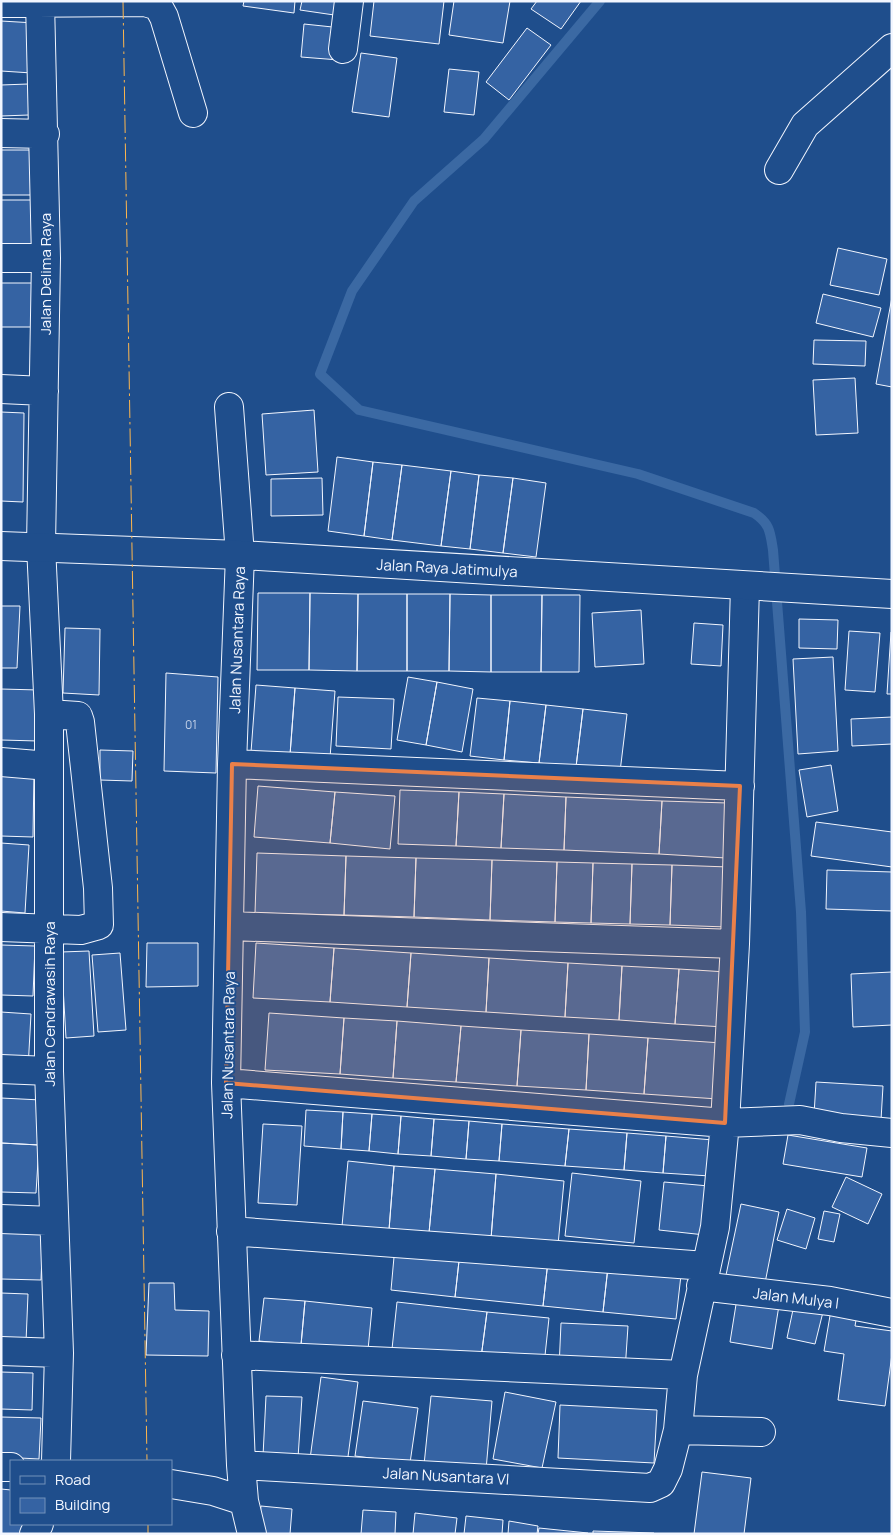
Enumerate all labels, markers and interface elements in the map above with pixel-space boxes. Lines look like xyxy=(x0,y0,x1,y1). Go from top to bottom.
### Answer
street label: Jalan Delima Raya xyxy=(35,213,56,335)
street label: Jalan Raya Jatimulya xyxy=(376,554,518,582)
street label: Jalan Nusantara Raya xyxy=(224,566,250,714)
house number: 01 xyxy=(185,716,197,733)
street label: Jalan Cendrawasih Raya xyxy=(39,921,60,1087)
street label: Jalan Nusantara Raya xyxy=(216,971,240,1119)
street label: Jalan Mulya I xyxy=(752,1282,840,1314)
legend xyxy=(10,1460,172,1525)
street label: Jalan Nusantara VI xyxy=(382,1462,510,1490)
text: Road xyxy=(55,1469,91,1490)
text: Building xyxy=(55,1494,110,1515)

